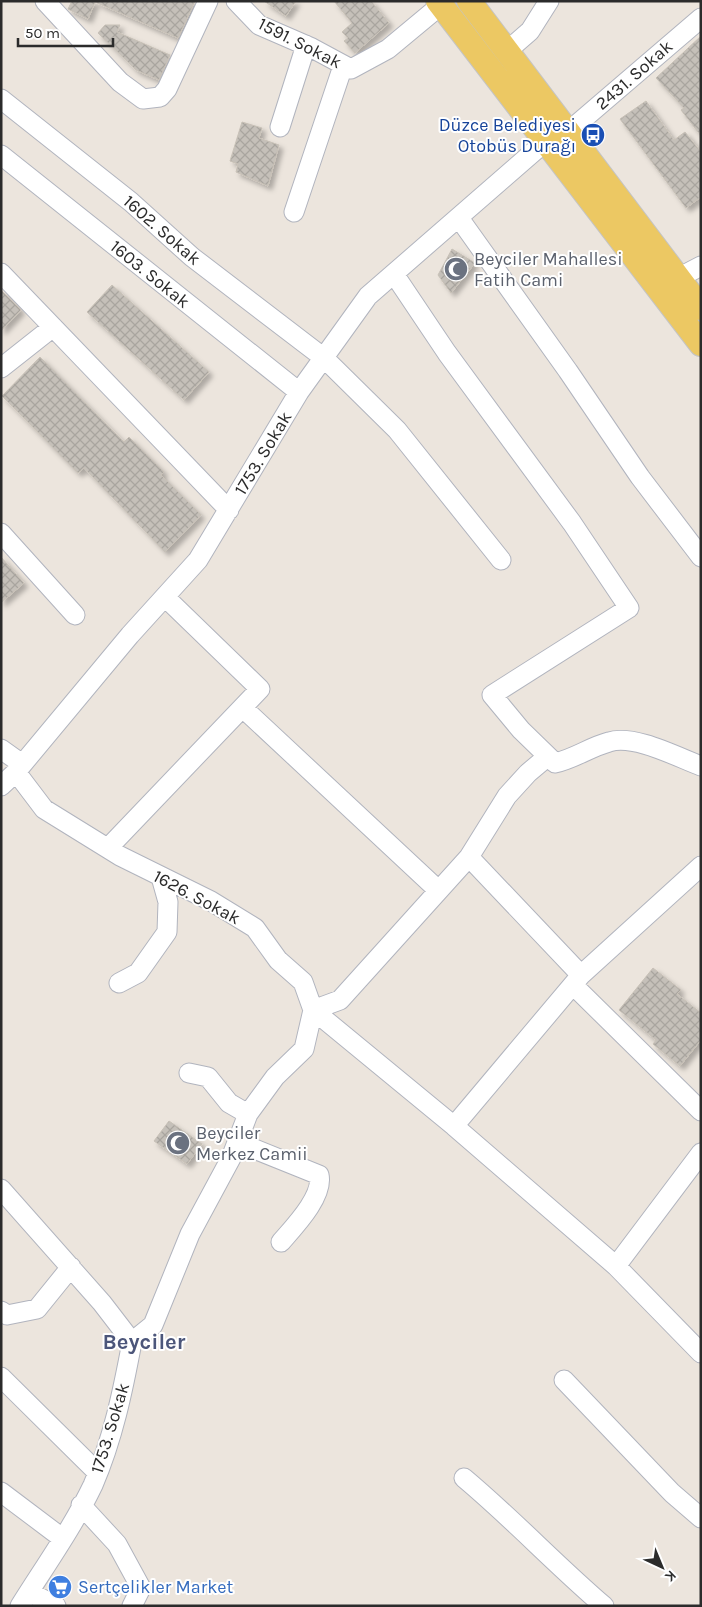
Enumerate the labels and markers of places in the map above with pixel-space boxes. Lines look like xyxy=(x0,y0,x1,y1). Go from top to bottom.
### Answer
place label: Düzce Belediyesi Otobüs Durağı xyxy=(439,114,576,157)
bus stop icon: Düzce Belediyesi Otobüs Durağı xyxy=(580,122,606,148)
place label: Beyciler Mahallesi Fatih Cami xyxy=(474,248,623,291)
mosque icon: Beyciler Mahallesi Fatih Cami xyxy=(443,256,469,282)
place label: Beyciler Merkez Camii xyxy=(196,1122,308,1165)
mosque icon: Beyciler Merkez Camii xyxy=(165,1130,191,1156)
supermarket icon: Sertçelikler Market xyxy=(47,1574,73,1600)
place label: Sertçelikler Market xyxy=(78,1576,234,1598)

